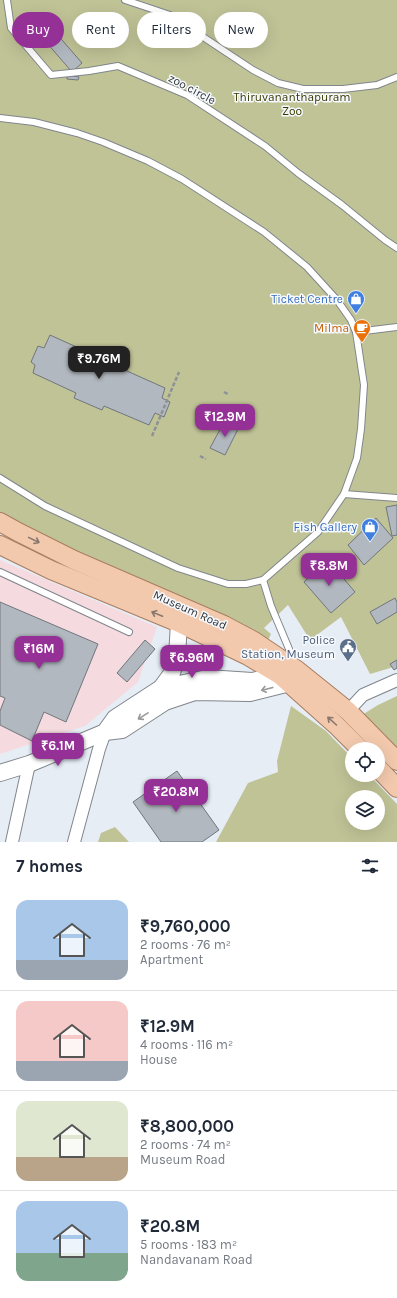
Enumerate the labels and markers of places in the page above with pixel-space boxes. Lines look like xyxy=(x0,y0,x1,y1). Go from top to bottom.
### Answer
shop icon: Ticket Centre xyxy=(346,289,366,314)
place label: Ticket Centre xyxy=(271,292,343,306)
cafe icon: Milma xyxy=(352,318,372,343)
place label: Milma xyxy=(314,321,349,335)
pin: ₹9.76M xyxy=(66,346,132,380)
pin: ₹12.9M xyxy=(192,404,258,438)
shop icon: Fish Gallery xyxy=(360,517,380,542)
place label: Fish Gallery xyxy=(294,520,357,534)
pin: ₹8.8M xyxy=(301,553,357,587)
place label: Police Station, Museum xyxy=(241,633,335,661)
pin: ₹16M xyxy=(15,636,63,670)
public building icon: Police Station, Museum xyxy=(338,637,358,662)
pin: ₹6.96M xyxy=(159,645,225,679)
pin: ₹6.1M xyxy=(30,733,86,767)
pin: ₹20.8M xyxy=(143,779,209,813)

